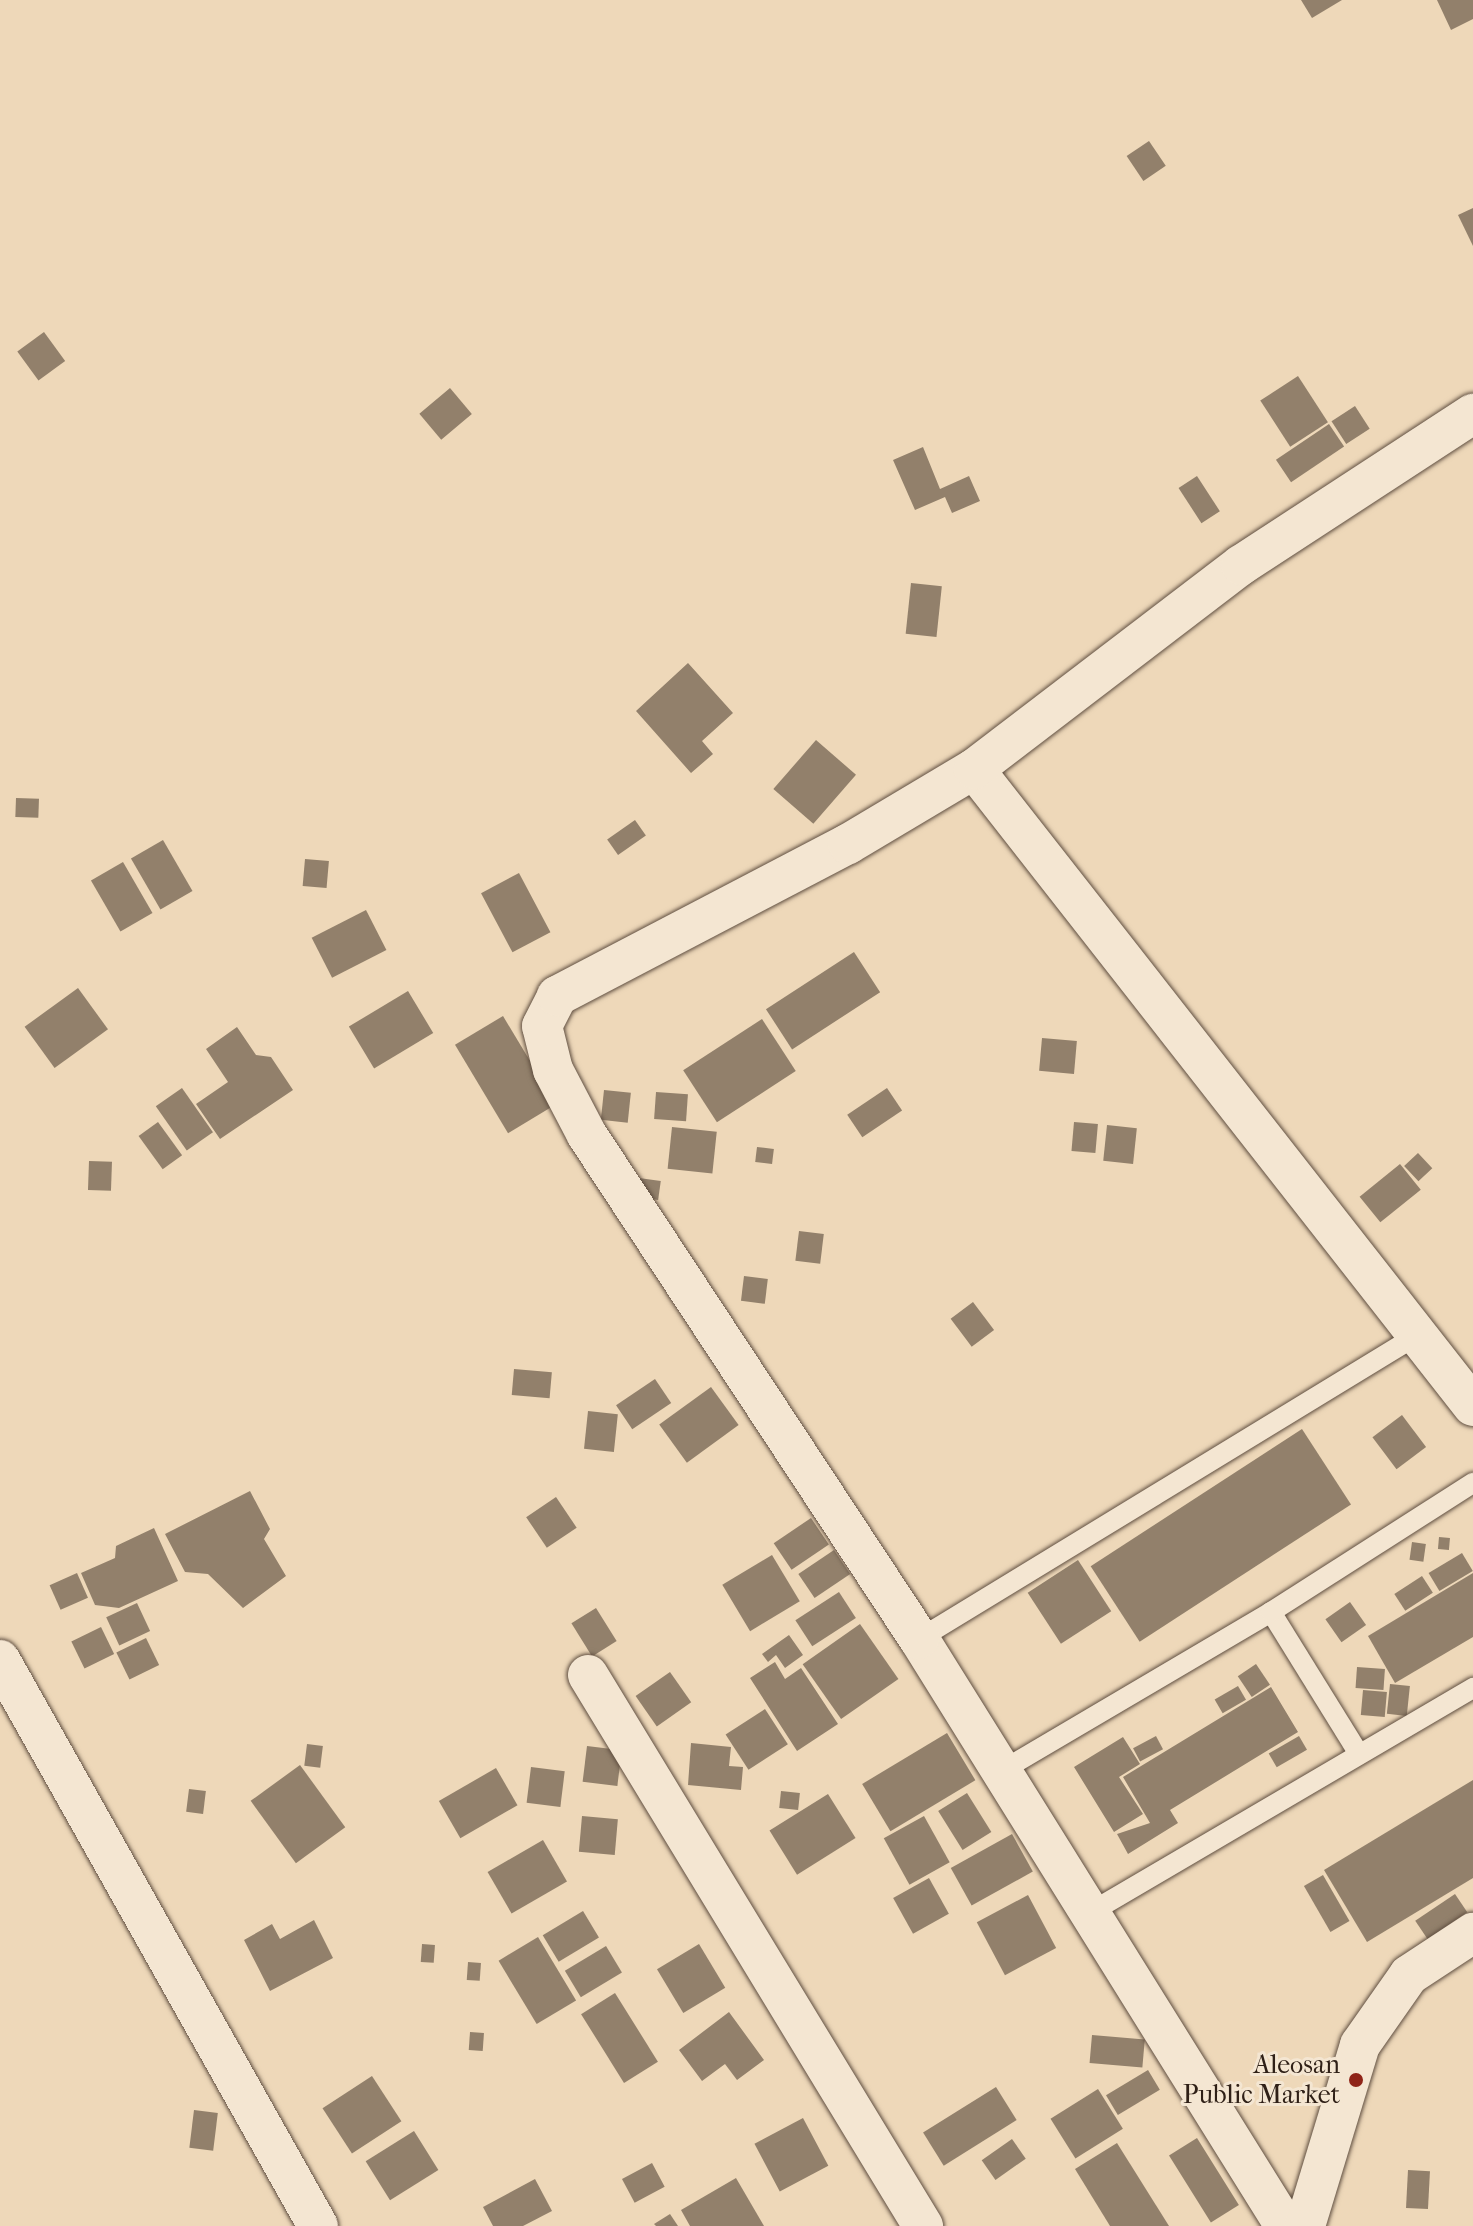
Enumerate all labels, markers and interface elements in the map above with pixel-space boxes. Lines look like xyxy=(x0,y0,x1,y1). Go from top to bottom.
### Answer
place label: Aleosan Public Market xyxy=(1183,2049,1340,2110)
marker: Aleosan Public Market xyxy=(1347,2071,1365,2089)

